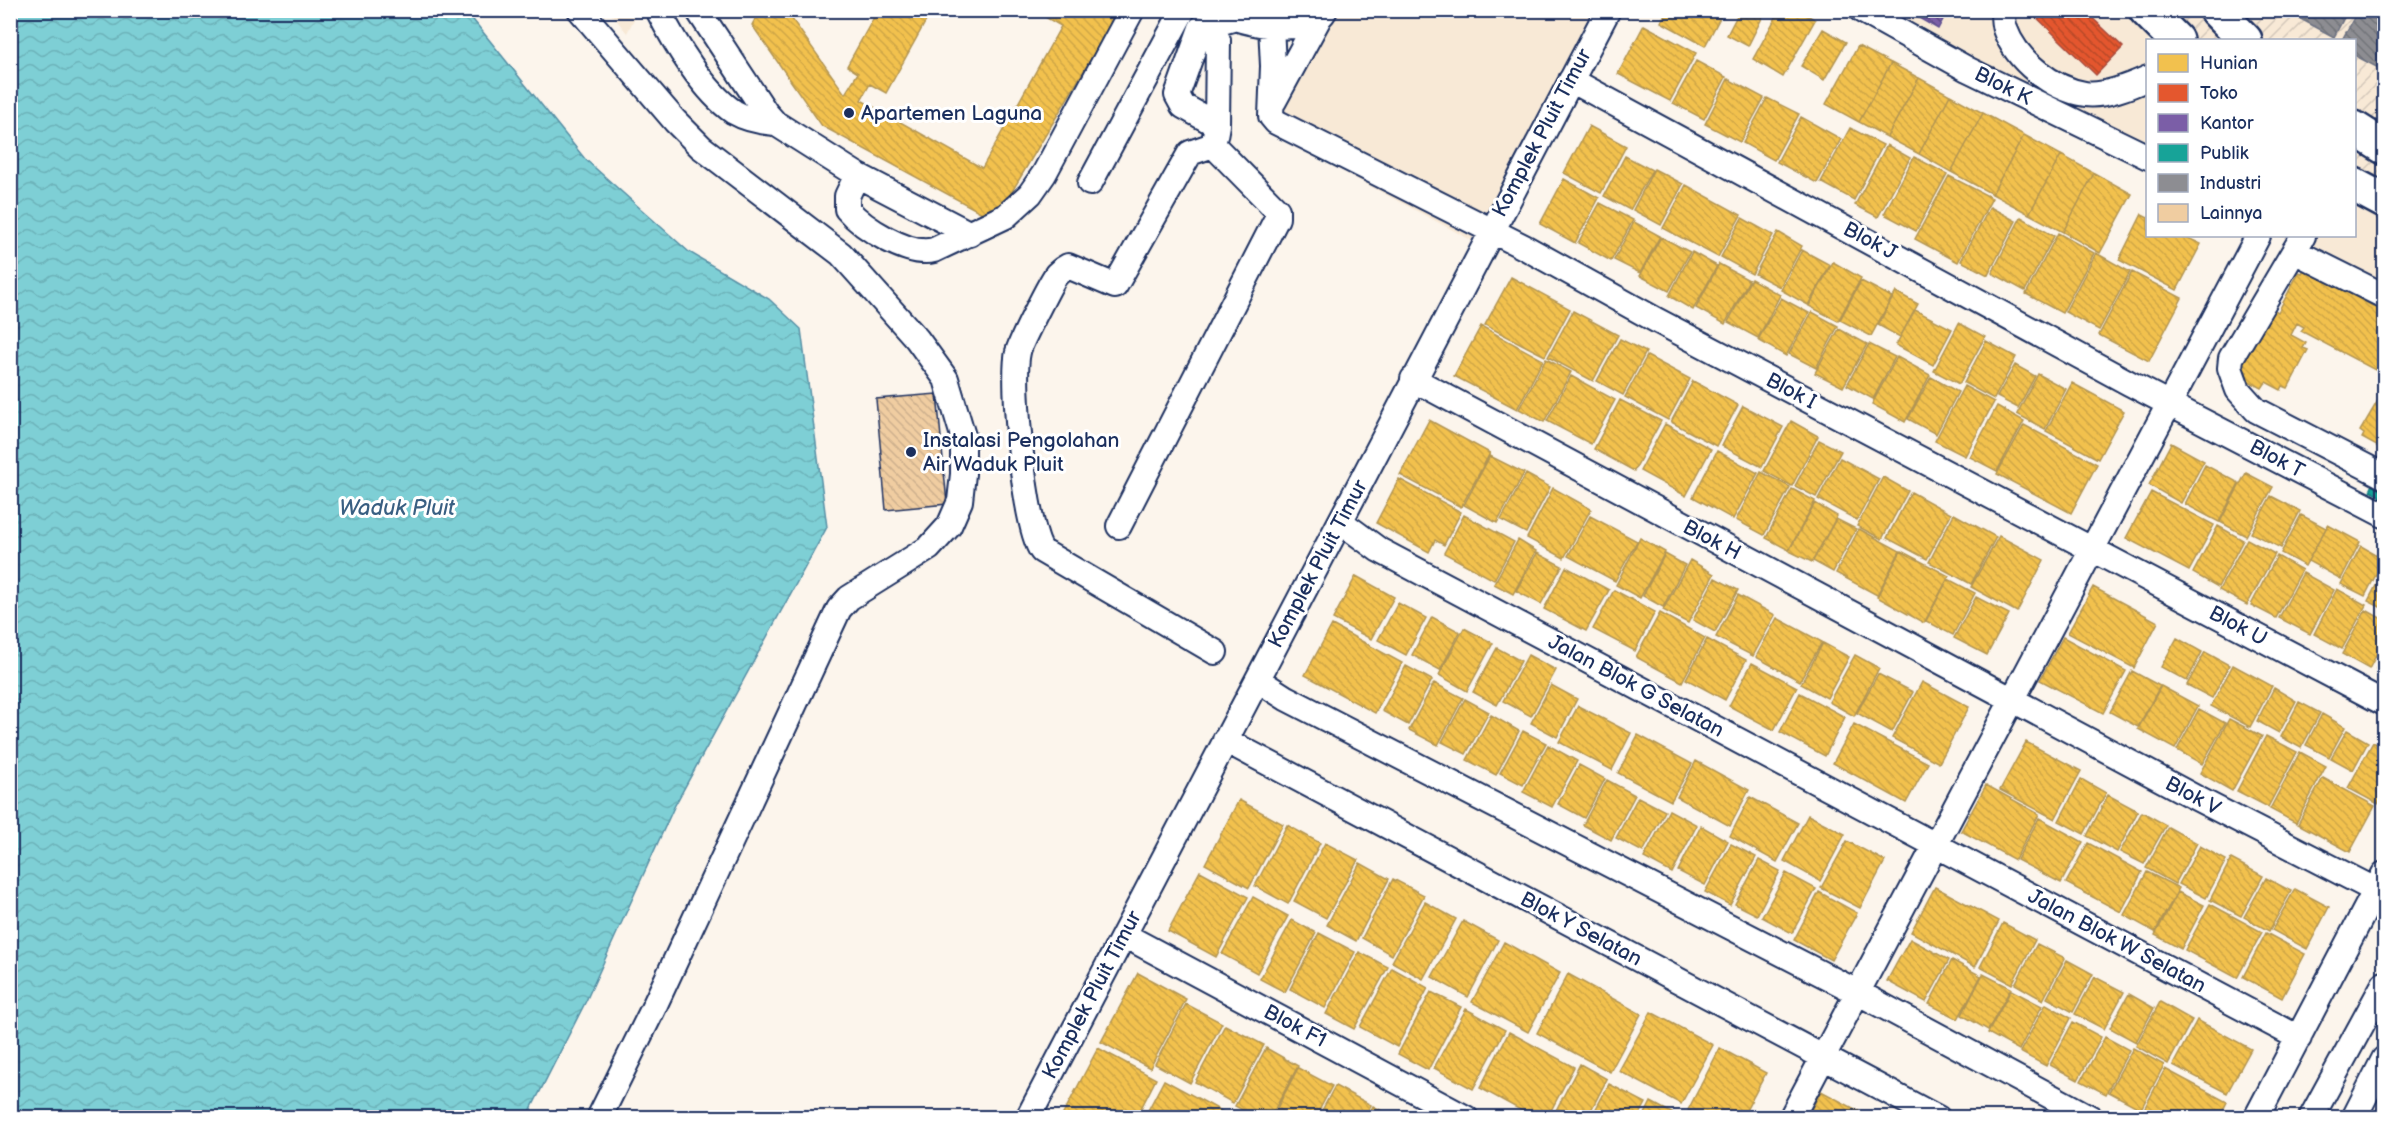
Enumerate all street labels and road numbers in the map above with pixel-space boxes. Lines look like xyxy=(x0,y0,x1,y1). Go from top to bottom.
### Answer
street label: Komplek Pluit Timur xyxy=(1487,44,1597,221)
street label: Blok K xyxy=(1970,62,2036,111)
street label: Blok J xyxy=(1839,217,1902,266)
street label: Blok I xyxy=(1762,367,1820,415)
street label: Blok T xyxy=(2245,434,2309,484)
street label: Komplek Pluit Timur xyxy=(1263,475,1373,652)
street label: Blok H xyxy=(1679,514,1745,566)
street label: Blok U xyxy=(2205,600,2271,652)
street label: Jalan Blok G Selatan xyxy=(1544,629,1728,743)
street label: Blok V xyxy=(2161,771,2225,821)
street label: Jalan Blok W Selatan xyxy=(2024,884,2210,998)
street label: Blok Y Selatan xyxy=(1516,886,1646,972)
street label: Komplek Pluit Timur xyxy=(1037,906,1147,1083)
street label: Blok F1 xyxy=(1259,999,1331,1053)

